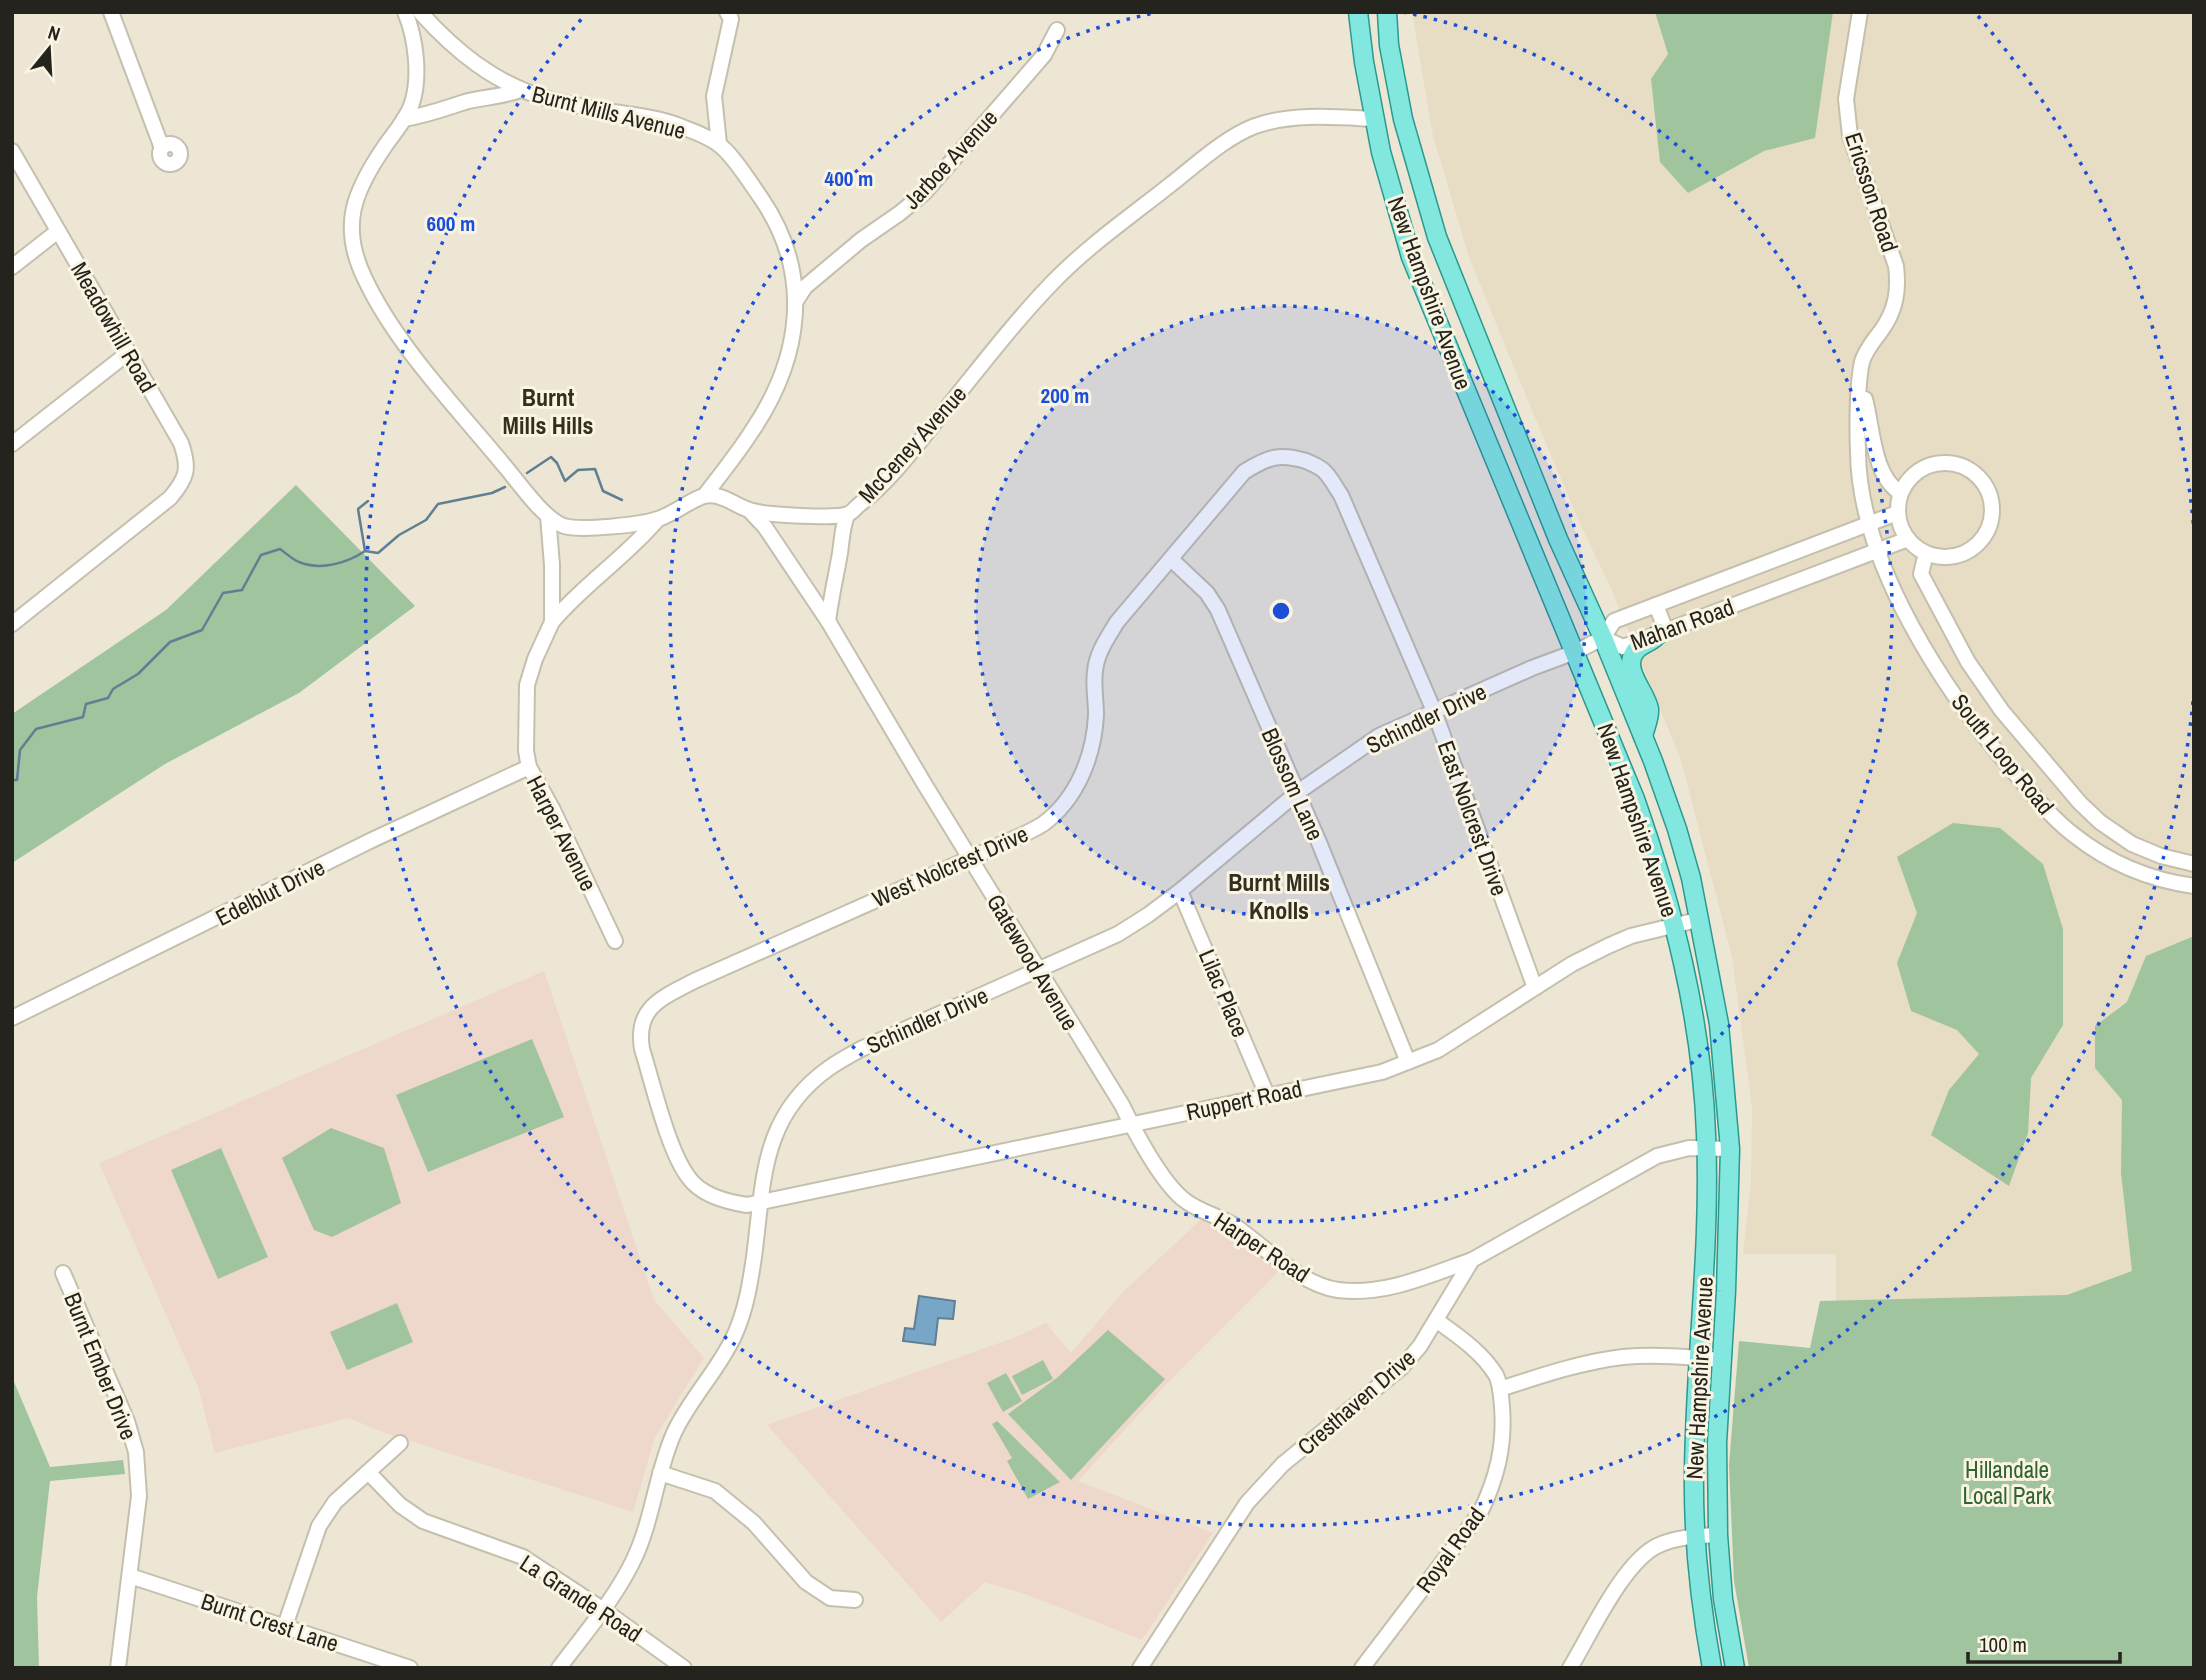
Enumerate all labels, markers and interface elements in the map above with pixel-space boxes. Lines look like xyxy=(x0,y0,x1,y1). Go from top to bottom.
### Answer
north arrow xyxy=(14,14,84,84)
text: N xyxy=(45,19,64,47)
street label: Burnt Mills Avenue xyxy=(529,78,689,146)
street label: Jarboe Avenue xyxy=(896,103,1004,215)
street label: Ericsson Road xyxy=(1838,128,1906,256)
text: 400 m xyxy=(825,164,873,193)
street label: New Hampshire Avenue xyxy=(1381,192,1479,394)
text: 600 m xyxy=(427,209,475,238)
street label: Meadowhill Road xyxy=(64,256,164,398)
street label: McCeney Avenue xyxy=(851,379,973,509)
district label: Burnt Mills Hills xyxy=(503,381,593,441)
text: 200 m xyxy=(1041,381,1089,410)
street label: Mahan Road xyxy=(1626,591,1738,657)
centre of rings xyxy=(1269,599,1293,623)
street label: Schindler Drive xyxy=(1361,676,1491,760)
street label: South Loop Road xyxy=(1945,687,2061,821)
street label: New Hampshire Avenue xyxy=(1590,719,1686,921)
street label: Blossom Lane xyxy=(1255,723,1331,845)
street label: East Nolcrest Drive xyxy=(1431,736,1515,900)
street label: Harper Avenue xyxy=(520,770,604,896)
street label: West Nolcrest Drive xyxy=(867,818,1033,914)
street label: Edelblut Drive xyxy=(210,851,330,933)
district label: Burnt Mills Knolls xyxy=(1228,866,1330,926)
street label: Gatewood Avenue xyxy=(980,888,1086,1036)
street label: Lilac Place xyxy=(1192,944,1256,1042)
street label: Schindler Drive xyxy=(861,979,993,1061)
street label: Ruppert Road xyxy=(1183,1073,1305,1127)
street label: Harper Road xyxy=(1208,1205,1316,1289)
street label: New Hampshire Avenue xyxy=(1678,1276,1720,1480)
street label: Burnt Ember Drive xyxy=(57,1288,145,1444)
street label: Cresthaven Drive xyxy=(1290,1342,1422,1462)
park label: Hillandale Local Park xyxy=(1962,1454,2052,1511)
street label: Royal Road xyxy=(1408,1501,1492,1599)
street label: La Grande Road xyxy=(514,1547,648,1649)
street label: Burnt Crest Lane xyxy=(197,1585,343,1659)
scale bar xyxy=(1968,1620,2120,1664)
text: 100 m xyxy=(1979,1630,2027,1659)

